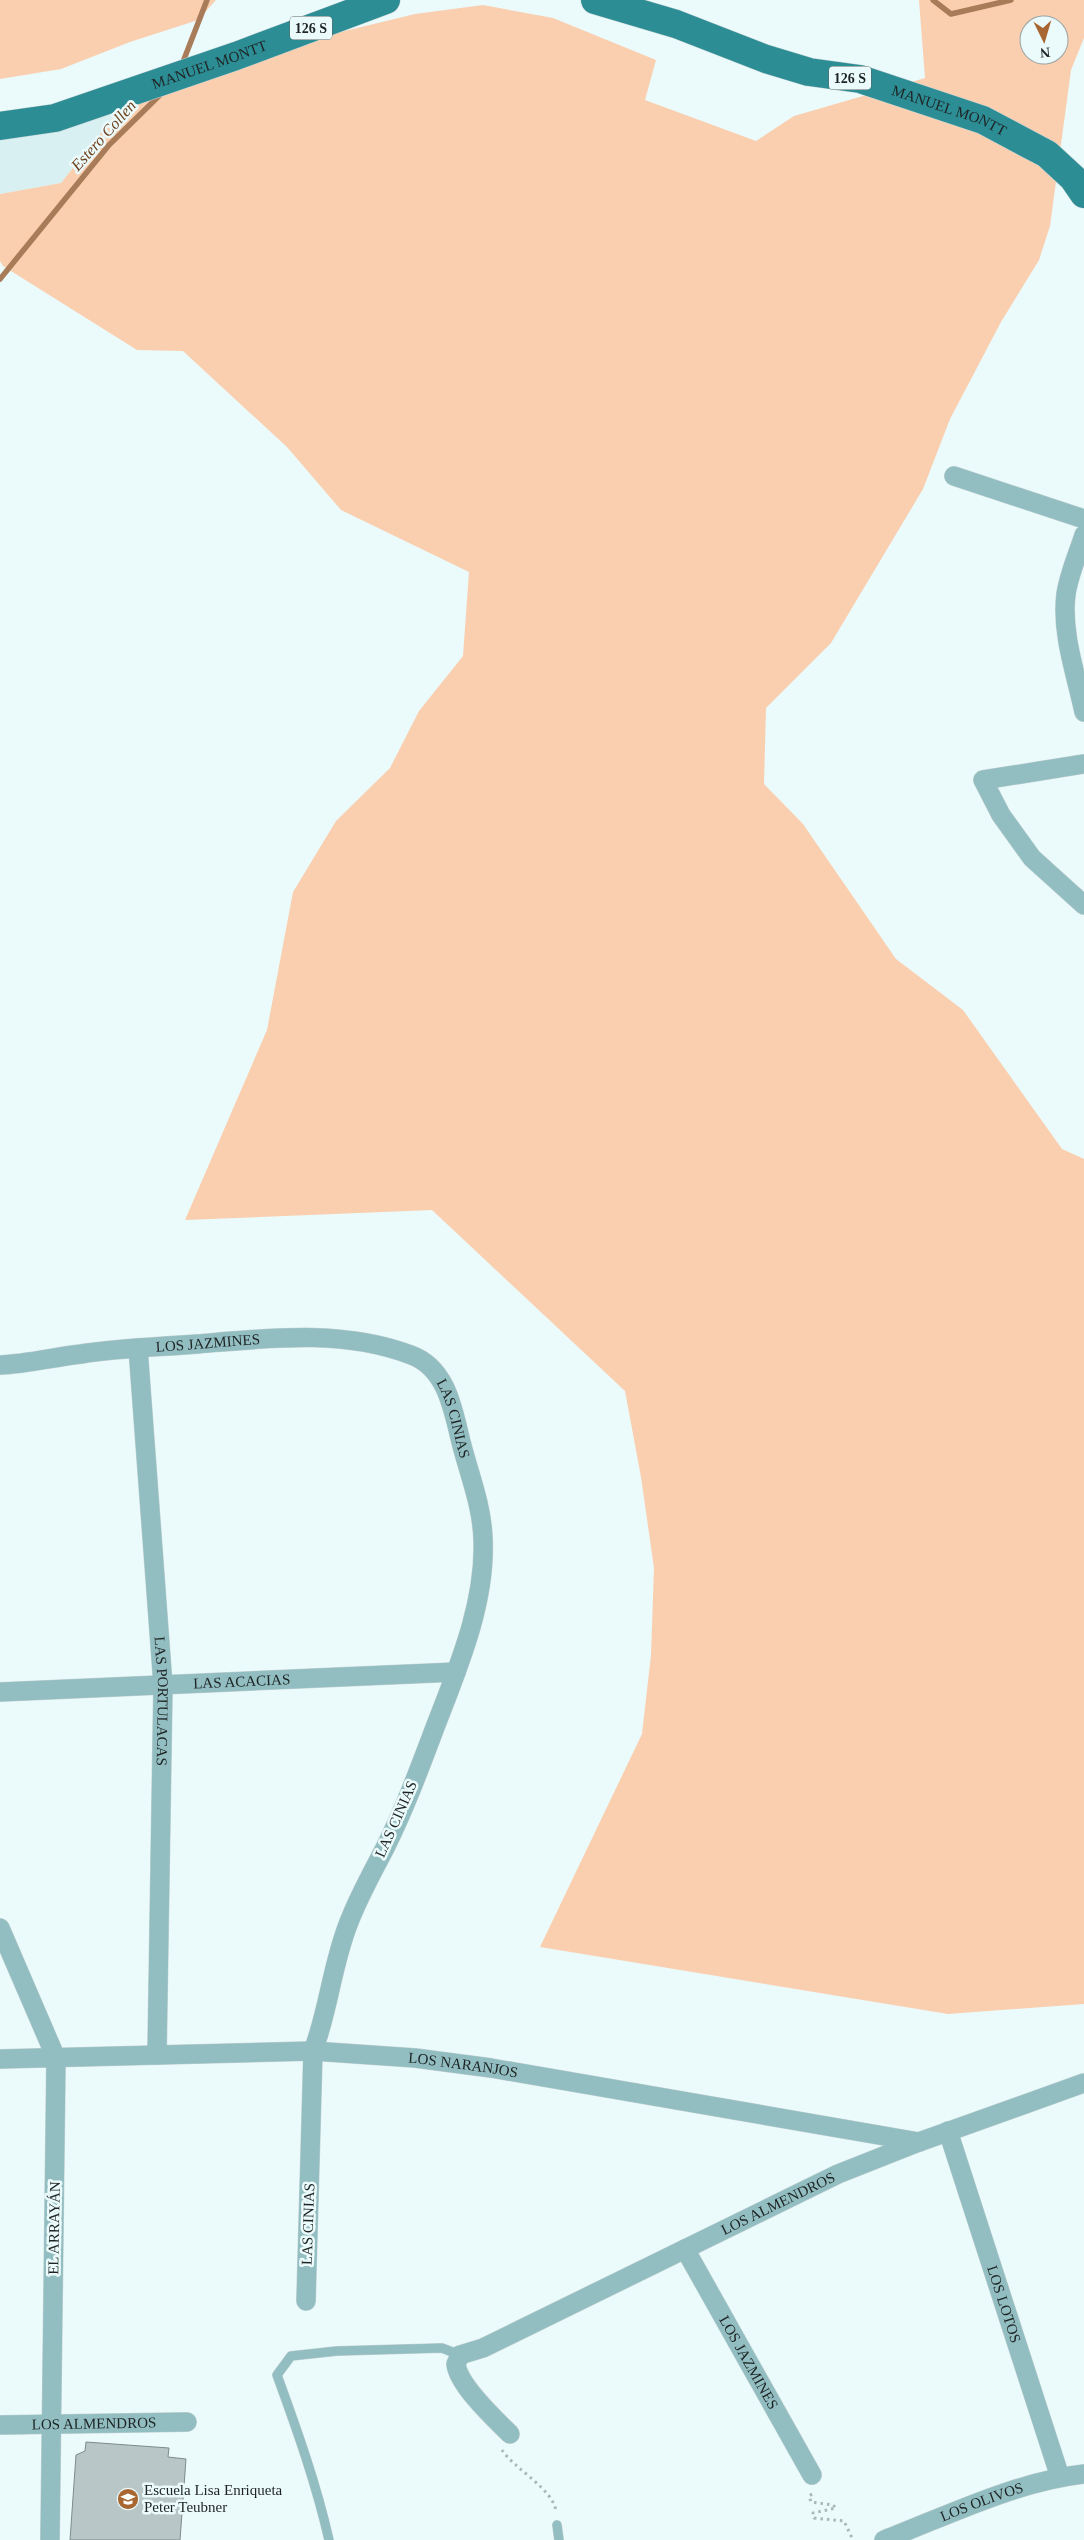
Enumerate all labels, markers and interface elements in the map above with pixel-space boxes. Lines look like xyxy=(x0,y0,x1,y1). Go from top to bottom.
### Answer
north arrow xyxy=(1019,15,1069,65)
road number: 126 S xyxy=(290,16,332,40)
street label: MANUEL MONTT xyxy=(150,37,269,92)
text: N xyxy=(1039,45,1051,60)
road number: 126 S xyxy=(829,66,871,90)
street label: MANUEL MONTT xyxy=(890,82,1009,139)
water label: Estero Collen xyxy=(67,97,139,174)
street label: LOS JAZMINES xyxy=(155,1331,260,1355)
street label: LAS CINIAS xyxy=(434,1376,473,1460)
street label: LAS PORTULACAS xyxy=(151,1636,171,1766)
street label: LAS ACACIAS xyxy=(193,1671,291,1692)
street label: LAS CINIAS xyxy=(372,1778,420,1860)
street label: LOS NARANJOS xyxy=(408,2050,519,2081)
street label: LOS ALMENDROS xyxy=(718,2169,838,2238)
street label: EL ARRAYÁN xyxy=(45,2181,63,2275)
street label: LAS CINIAS xyxy=(299,2183,317,2265)
street label: LOS LOTOS xyxy=(984,2264,1024,2345)
street label: LOS JAZMINES xyxy=(716,2313,781,2412)
street label: LOS ALMENDROS xyxy=(32,2414,156,2432)
street label: LOS OLIVOS xyxy=(938,2479,1025,2524)
place label: Escuela Lisa Enriqueta Peter Teubner xyxy=(144,2482,283,2515)
school or university icon: Escuela Lisa Enriqueta Peter Teubner xyxy=(116,2487,140,2511)

